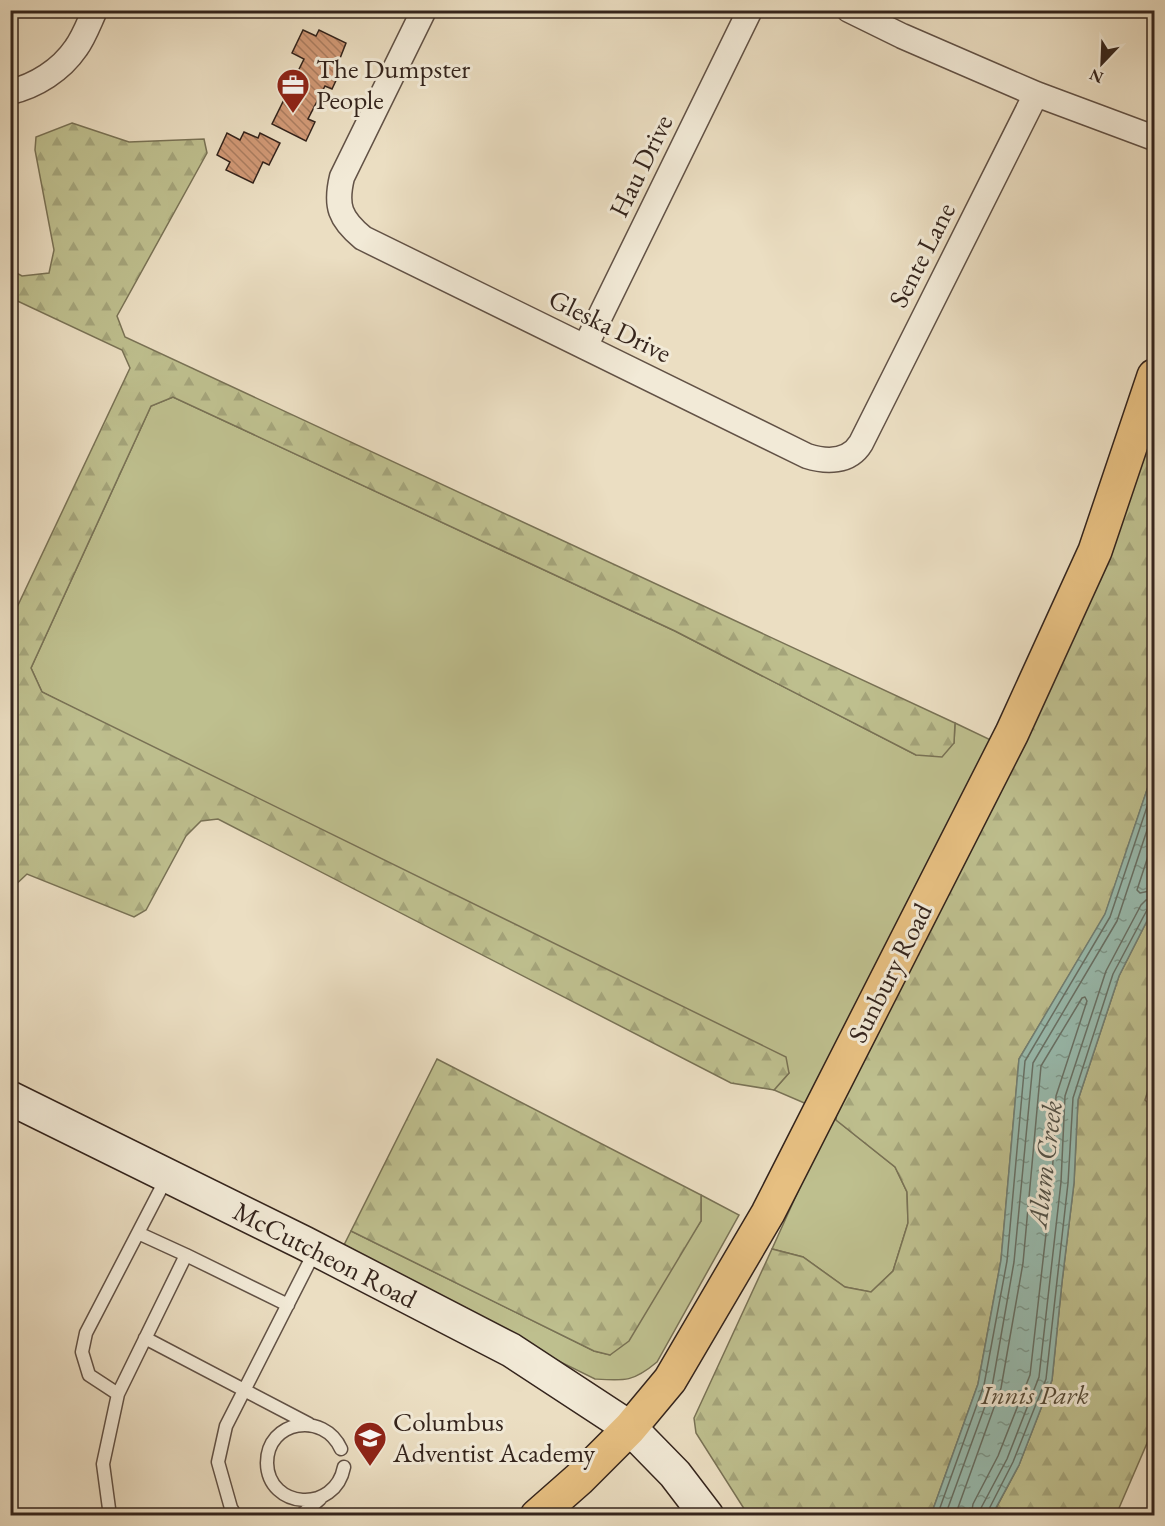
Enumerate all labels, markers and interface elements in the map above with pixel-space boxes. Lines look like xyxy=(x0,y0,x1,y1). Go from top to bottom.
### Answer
north arrow xyxy=(1072,33,1132,93)
place label: The Dumpster People xyxy=(316,51,470,117)
text: N xyxy=(1086,64,1106,89)
office icon: The Dumpster People xyxy=(275,67,311,114)
street label: Hau Drive xyxy=(601,109,680,223)
street label: Sente Lane xyxy=(880,196,963,313)
street label: Gleska Drive xyxy=(543,281,677,370)
street label: Sunbury Road xyxy=(839,897,940,1048)
water label: Alum Creek xyxy=(1018,1098,1070,1231)
street label: McCutcheon Road xyxy=(228,1193,423,1316)
park label: Innis Park xyxy=(980,1377,1089,1412)
place label: Columbus Adventist Academy xyxy=(392,1404,595,1470)
school or university icon: Columbus Adventist Academy xyxy=(352,1420,388,1467)

